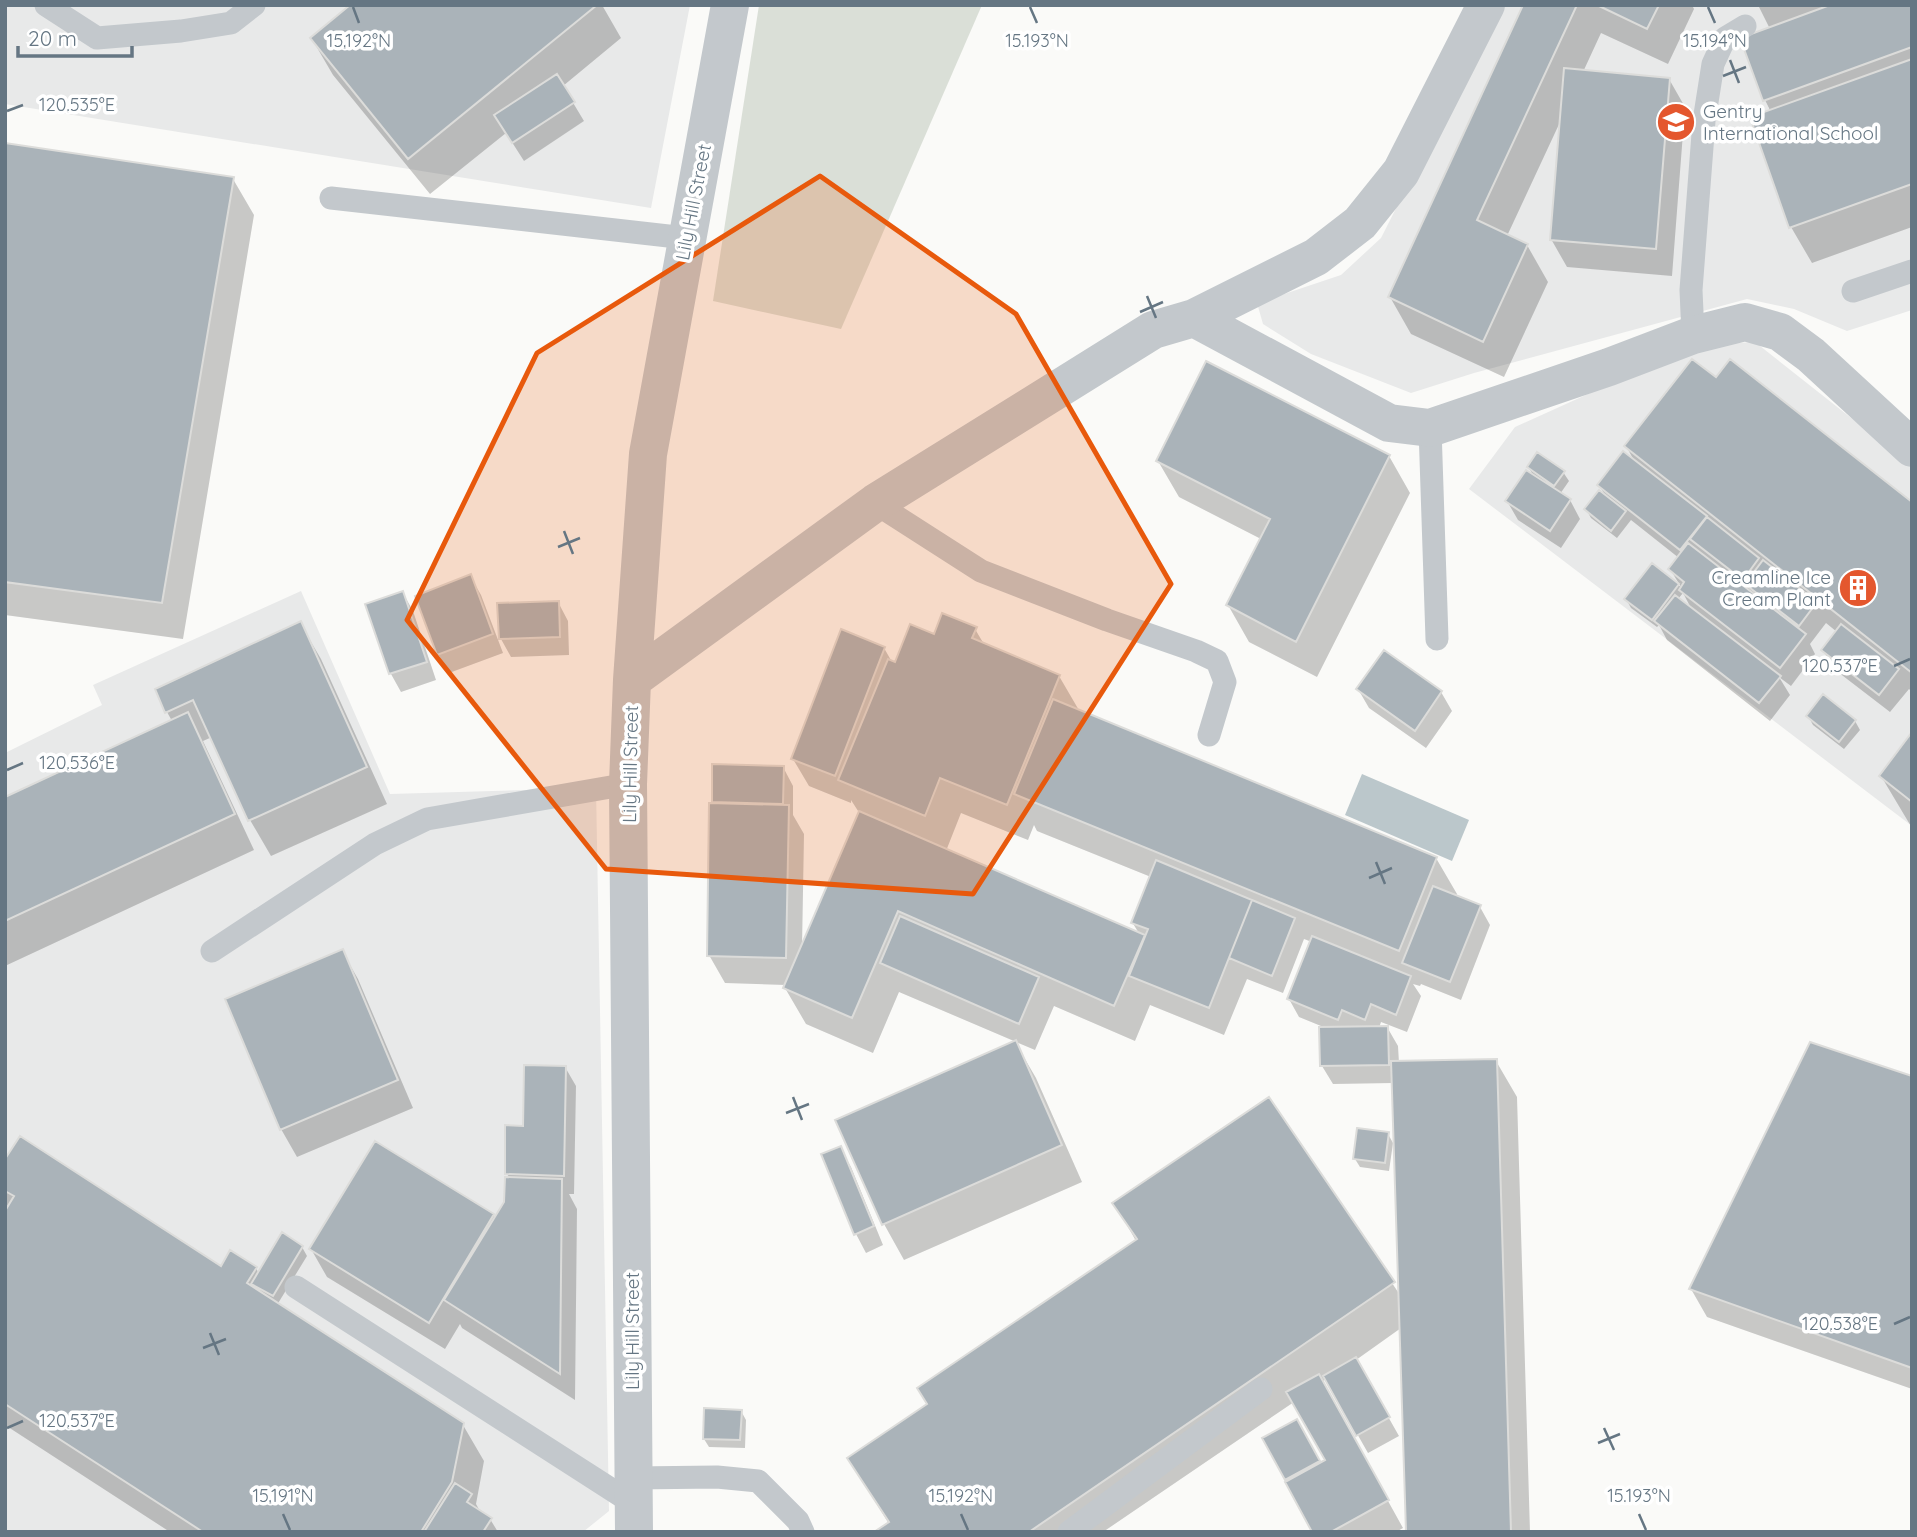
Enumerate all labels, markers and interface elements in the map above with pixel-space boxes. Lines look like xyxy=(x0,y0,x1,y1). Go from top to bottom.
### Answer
scale bar xyxy=(18,14,131,58)
text: 20 m xyxy=(28,25,77,51)
text: 15.192°N xyxy=(327,29,391,52)
text: 15.193°N xyxy=(1005,29,1069,52)
text: 15.194°N xyxy=(1683,29,1747,52)
text: 120.535°E xyxy=(39,93,115,116)
place label: Gentry International School xyxy=(1703,99,1878,145)
school or university icon: Gentry International School xyxy=(1655,101,1697,143)
street label: Lily Hill Street xyxy=(670,142,716,262)
place label: Creamline Ice Cream Plant xyxy=(1711,565,1831,611)
building icon: Creamline Ice Cream Plant xyxy=(1837,567,1879,609)
text: 120.537°E xyxy=(1802,654,1878,677)
street label: Lily Hill Street xyxy=(617,705,643,823)
text: 120.536°E xyxy=(39,751,115,774)
street label: Lily Hill Street xyxy=(620,1272,644,1390)
text: 120.538°E xyxy=(1802,1312,1878,1335)
text: 120.537°E xyxy=(39,1409,115,1432)
text: 15.191°N xyxy=(252,1484,314,1507)
text: 15.192°N xyxy=(929,1484,993,1507)
text: 15.193°N xyxy=(1607,1484,1671,1507)

